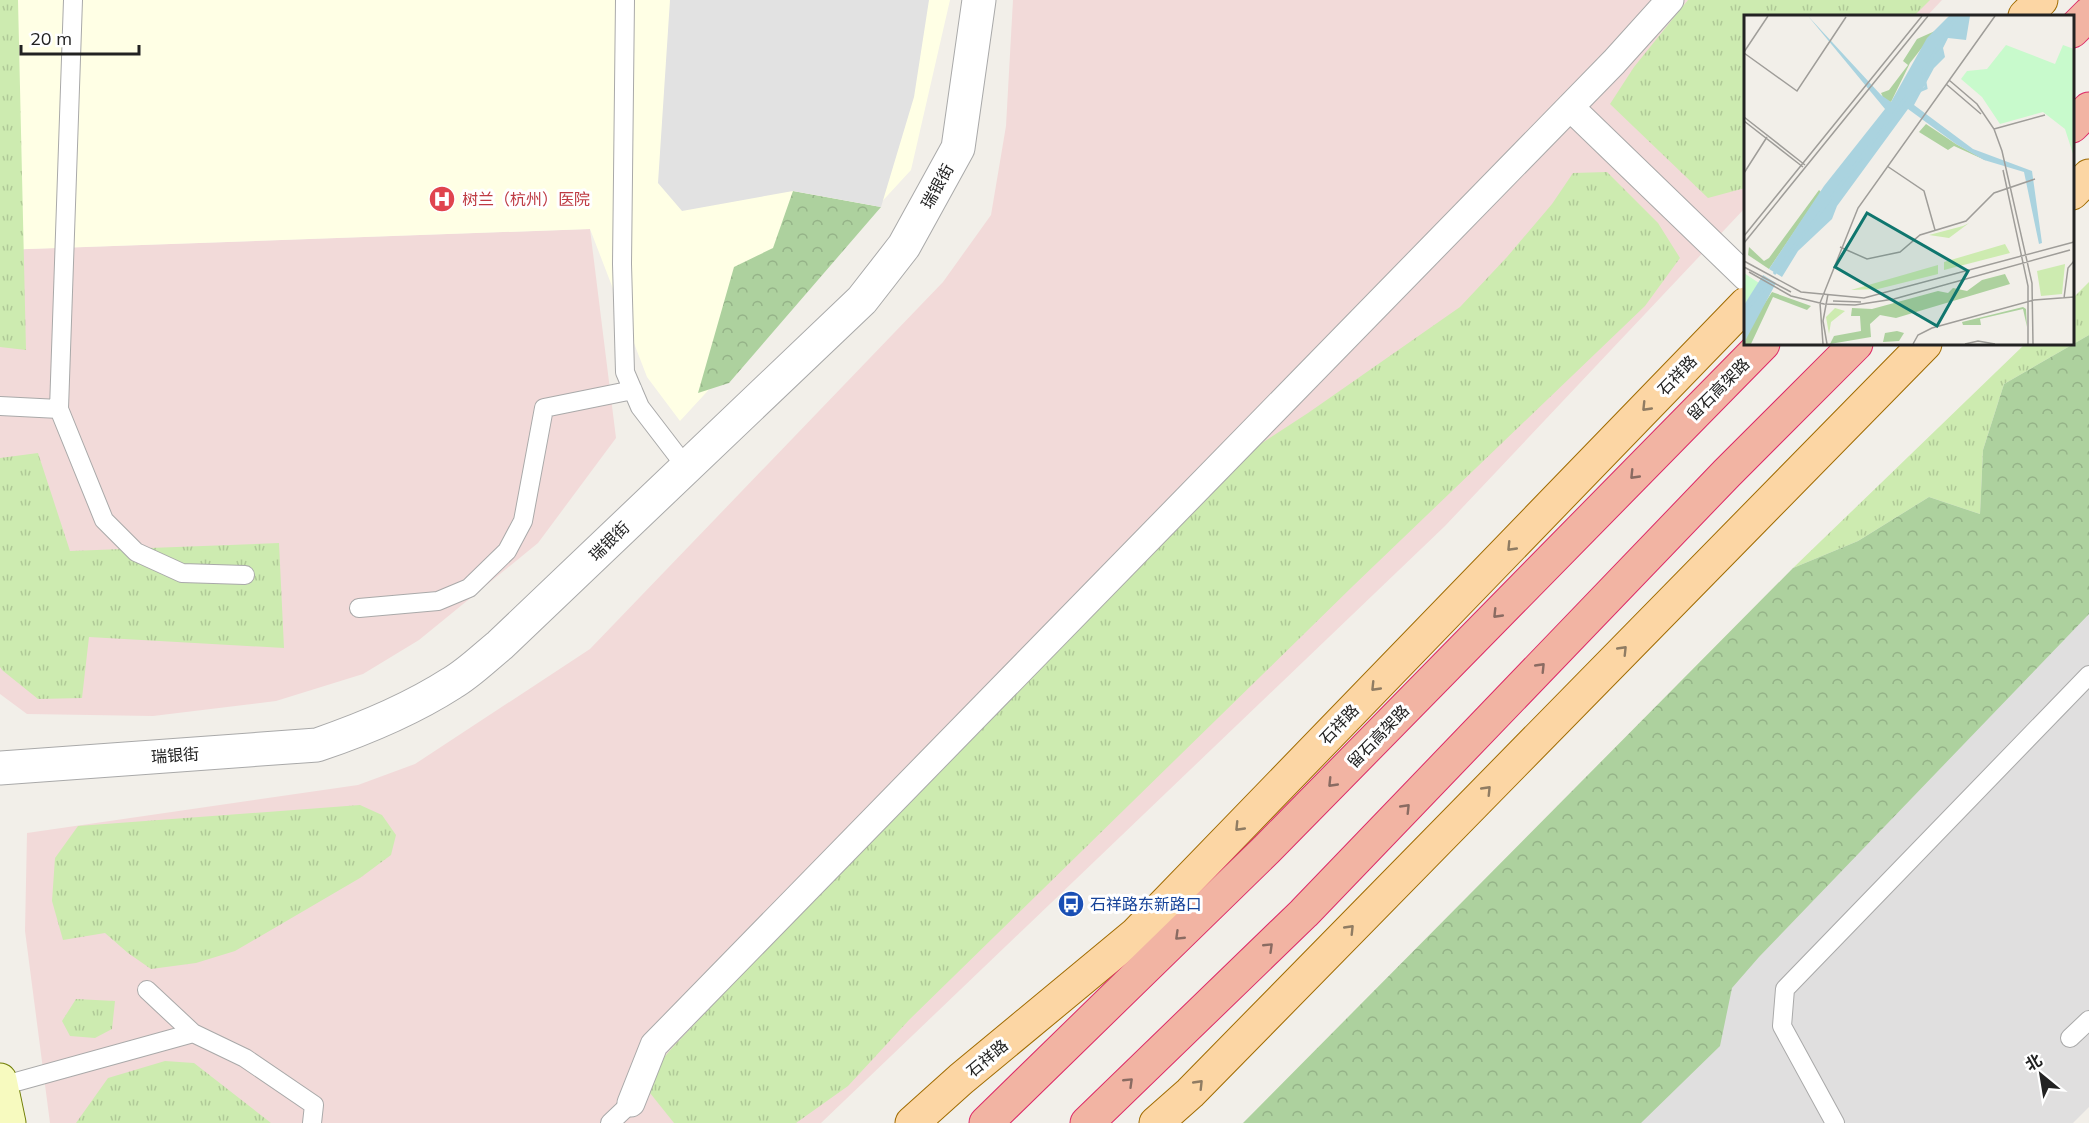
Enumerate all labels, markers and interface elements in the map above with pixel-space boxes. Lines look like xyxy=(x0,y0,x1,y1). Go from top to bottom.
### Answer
inset map xyxy=(1744,15,2074,345)
scale bar xyxy=(21,18,140,56)
text: 20 m xyxy=(30,27,72,50)
street label: 瑞银街 xyxy=(917,160,957,212)
hospital icon: 树兰（杭州）医院 xyxy=(427,184,457,214)
place label: 树兰（杭州）医院 xyxy=(462,189,590,209)
street label: 石祥路 xyxy=(1653,351,1701,399)
street label: 留石高架路 xyxy=(1683,354,1753,424)
one-way arrow xyxy=(1643,399,1654,410)
one-way arrow xyxy=(1630,468,1641,478)
street label: 瑞银街 xyxy=(585,517,633,565)
one-way arrow xyxy=(1507,539,1518,550)
one-way arrow xyxy=(1494,607,1505,618)
one-way arrow xyxy=(1616,647,1627,658)
one-way arrow xyxy=(1533,663,1544,674)
one-way arrow xyxy=(1371,680,1382,691)
street label: 石祥路 xyxy=(1315,700,1363,748)
street label: 留石高架路 xyxy=(1343,700,1413,772)
street label: 瑞银街 xyxy=(150,743,200,767)
one-way arrow xyxy=(1328,776,1339,787)
one-way arrow xyxy=(1479,786,1490,797)
one-way arrow xyxy=(1398,804,1409,815)
one-way arrow xyxy=(1236,820,1247,831)
bus stop icon: 石祥路东新路口 xyxy=(1056,889,1086,919)
place label: 石祥路东新路口 xyxy=(1090,894,1202,914)
one-way arrow xyxy=(1343,925,1354,935)
one-way arrow xyxy=(1175,929,1185,940)
one-way arrow xyxy=(1263,943,1273,954)
street label: 石祥路 xyxy=(962,1035,1012,1081)
north arrow xyxy=(2011,1045,2071,1105)
text: 北 xyxy=(2022,1049,2045,1075)
one-way arrow xyxy=(1122,1079,1133,1090)
one-way arrow xyxy=(1192,1080,1203,1091)

